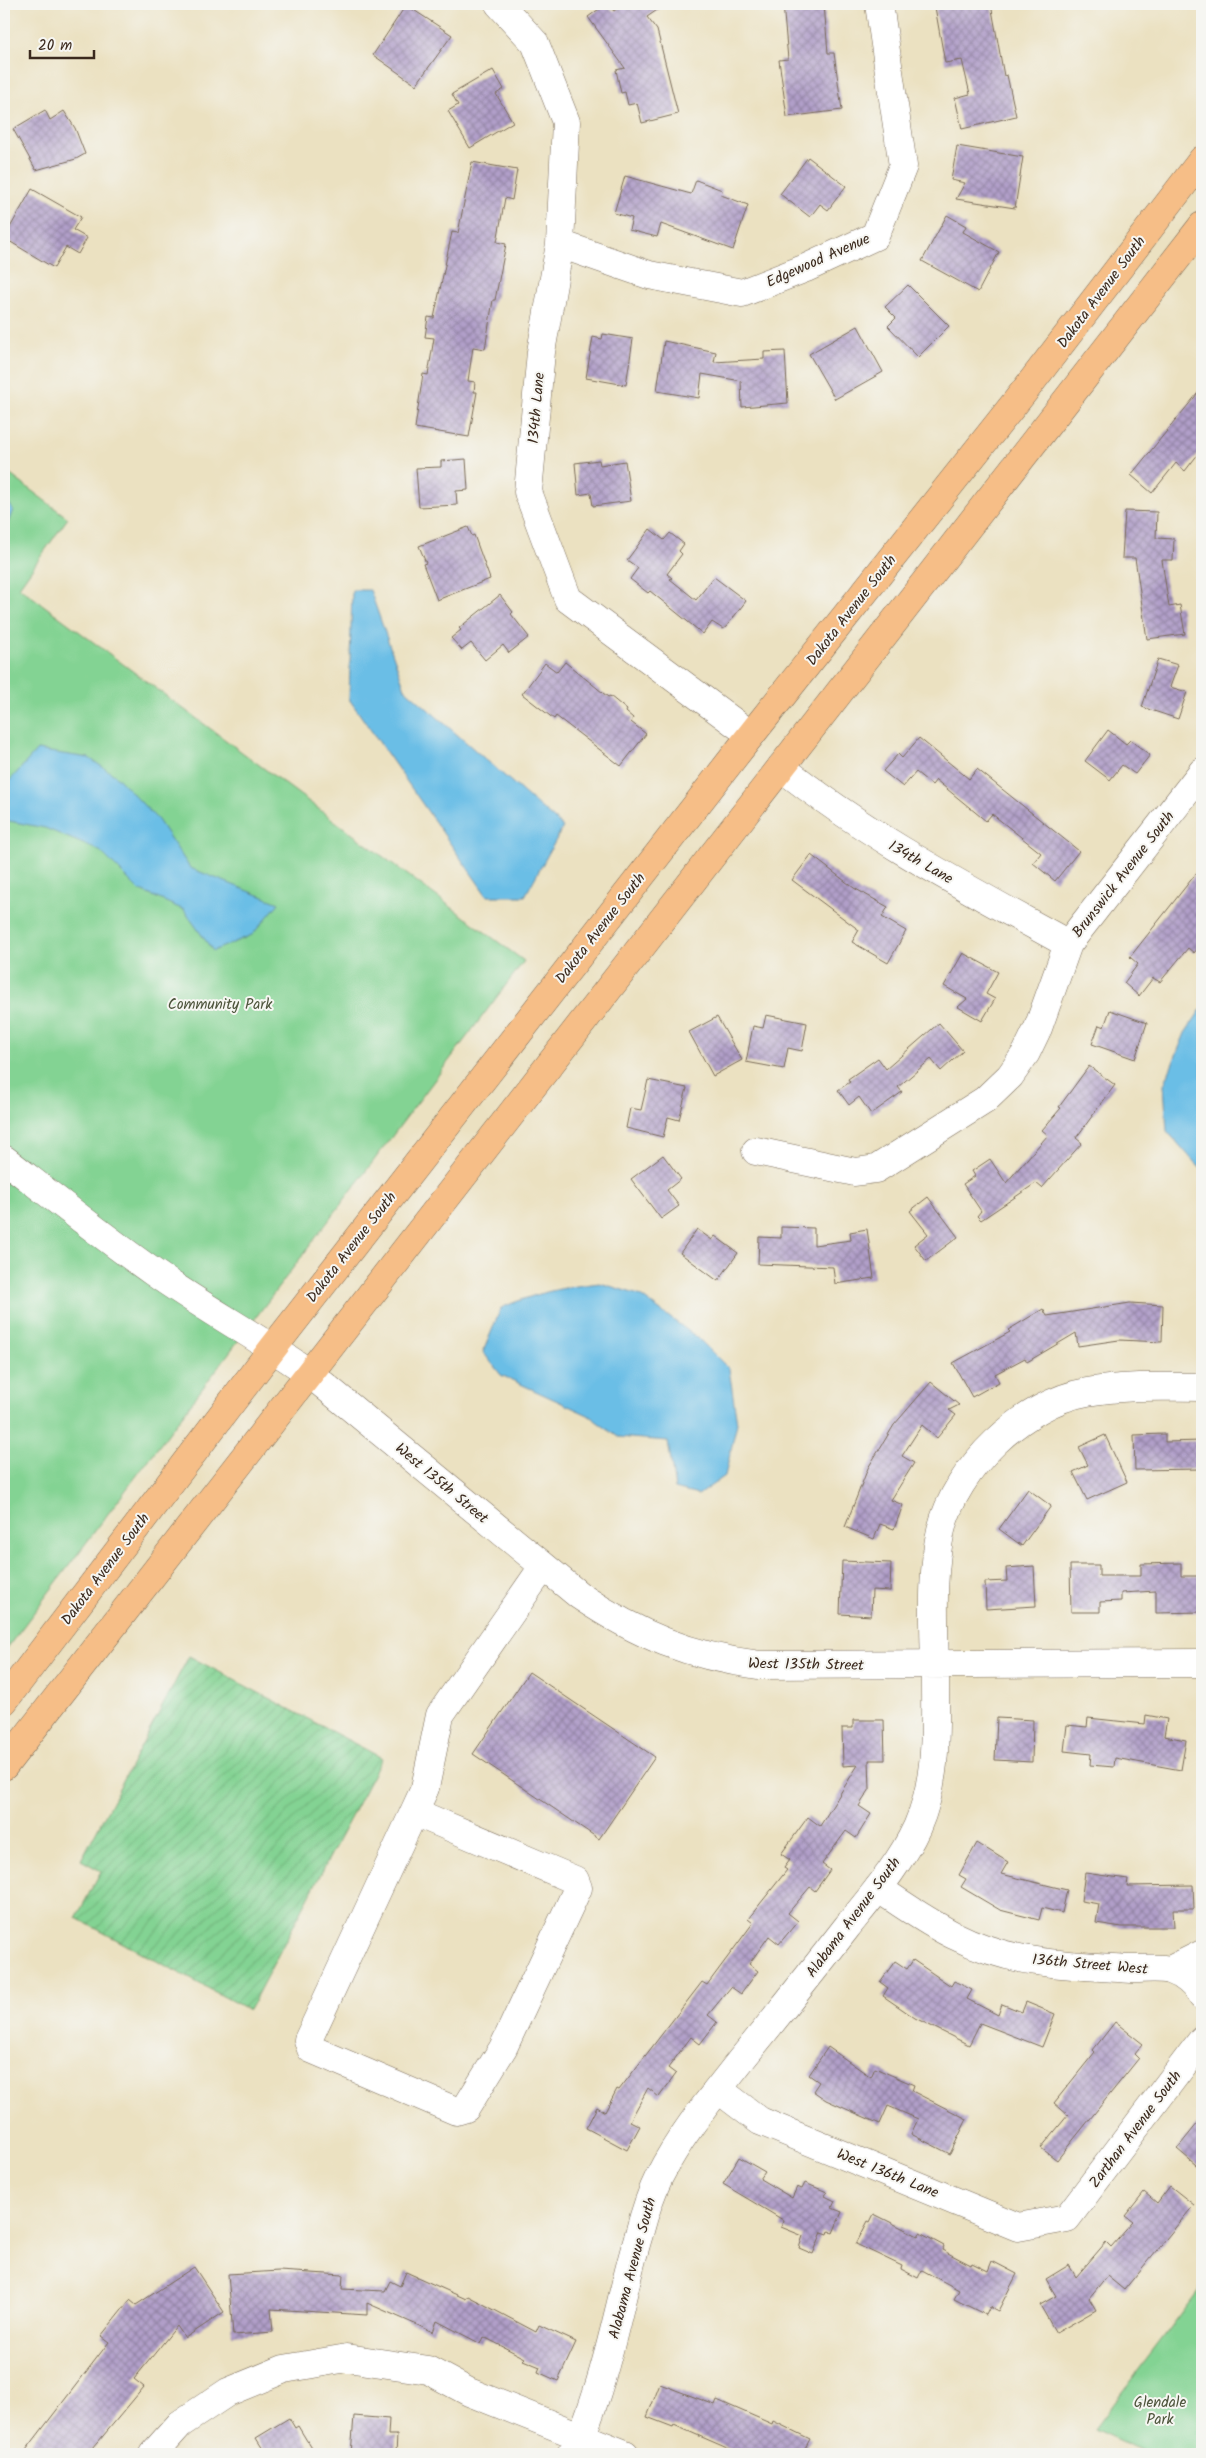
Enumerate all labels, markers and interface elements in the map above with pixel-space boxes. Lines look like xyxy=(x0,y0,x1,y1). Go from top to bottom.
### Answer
scale bar xyxy=(30,28,94,60)
text: 20 m xyxy=(38,34,72,58)
street label: Edgewood Avenue xyxy=(763,227,874,295)
street label: Dakota Avenue South xyxy=(1051,231,1152,354)
street label: 134th Lane xyxy=(522,371,552,445)
street label: Dakota Avenue South xyxy=(801,550,903,671)
street label: Brunswick Avenue South xyxy=(1066,806,1181,943)
street label: 134th Lane xyxy=(884,835,958,891)
street label: Dakota Avenue South xyxy=(550,868,652,989)
park label: Community Park xyxy=(168,993,273,1017)
street label: Dakota Avenue South xyxy=(301,1187,403,1308)
street label: West 135th Street xyxy=(389,1437,494,1530)
street label: Dakota Avenue South xyxy=(55,1508,156,1631)
street label: West 135th Street xyxy=(748,1652,864,1678)
street label: Alabama Avenue South xyxy=(800,1852,907,1983)
street label: 136th Street West xyxy=(1031,1948,1149,1982)
street label: Zarthan Avenue South xyxy=(1083,2066,1188,2194)
street label: West 136th Lane xyxy=(833,2143,942,2205)
street label: Alabama Avenue South xyxy=(603,2195,663,2342)
park label: Glendale Park xyxy=(1134,2391,1187,2432)

